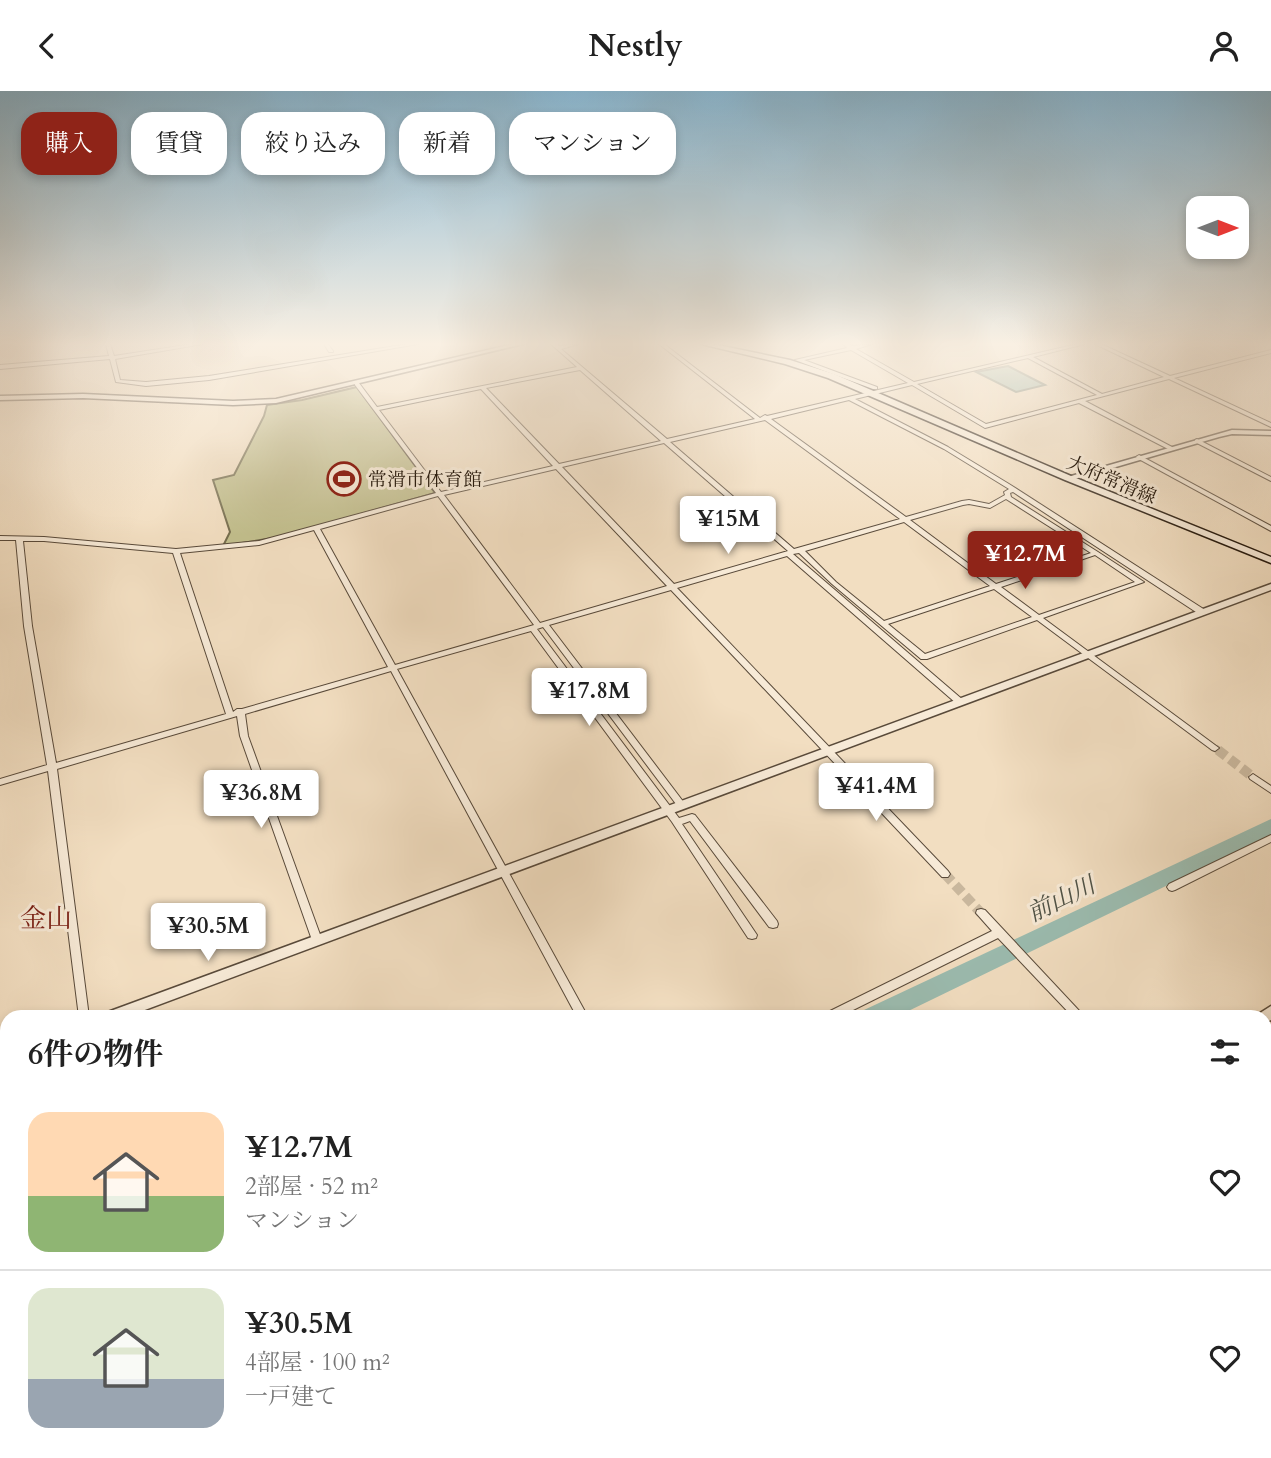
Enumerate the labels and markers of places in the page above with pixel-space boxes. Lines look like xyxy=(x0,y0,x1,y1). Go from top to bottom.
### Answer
sports icon: 常滑市体育館 xyxy=(325,460,363,498)
place label: 常滑市体育館 xyxy=(368,467,482,493)
pin: ¥15M xyxy=(687,497,769,556)
pin: ¥12.7M xyxy=(968,531,1082,591)
pin: ¥17.8M xyxy=(532,669,646,728)
pin: ¥41.4M xyxy=(819,763,933,823)
pin: ¥36.8M xyxy=(204,771,318,830)
pin: ¥30.5M xyxy=(151,903,265,963)

